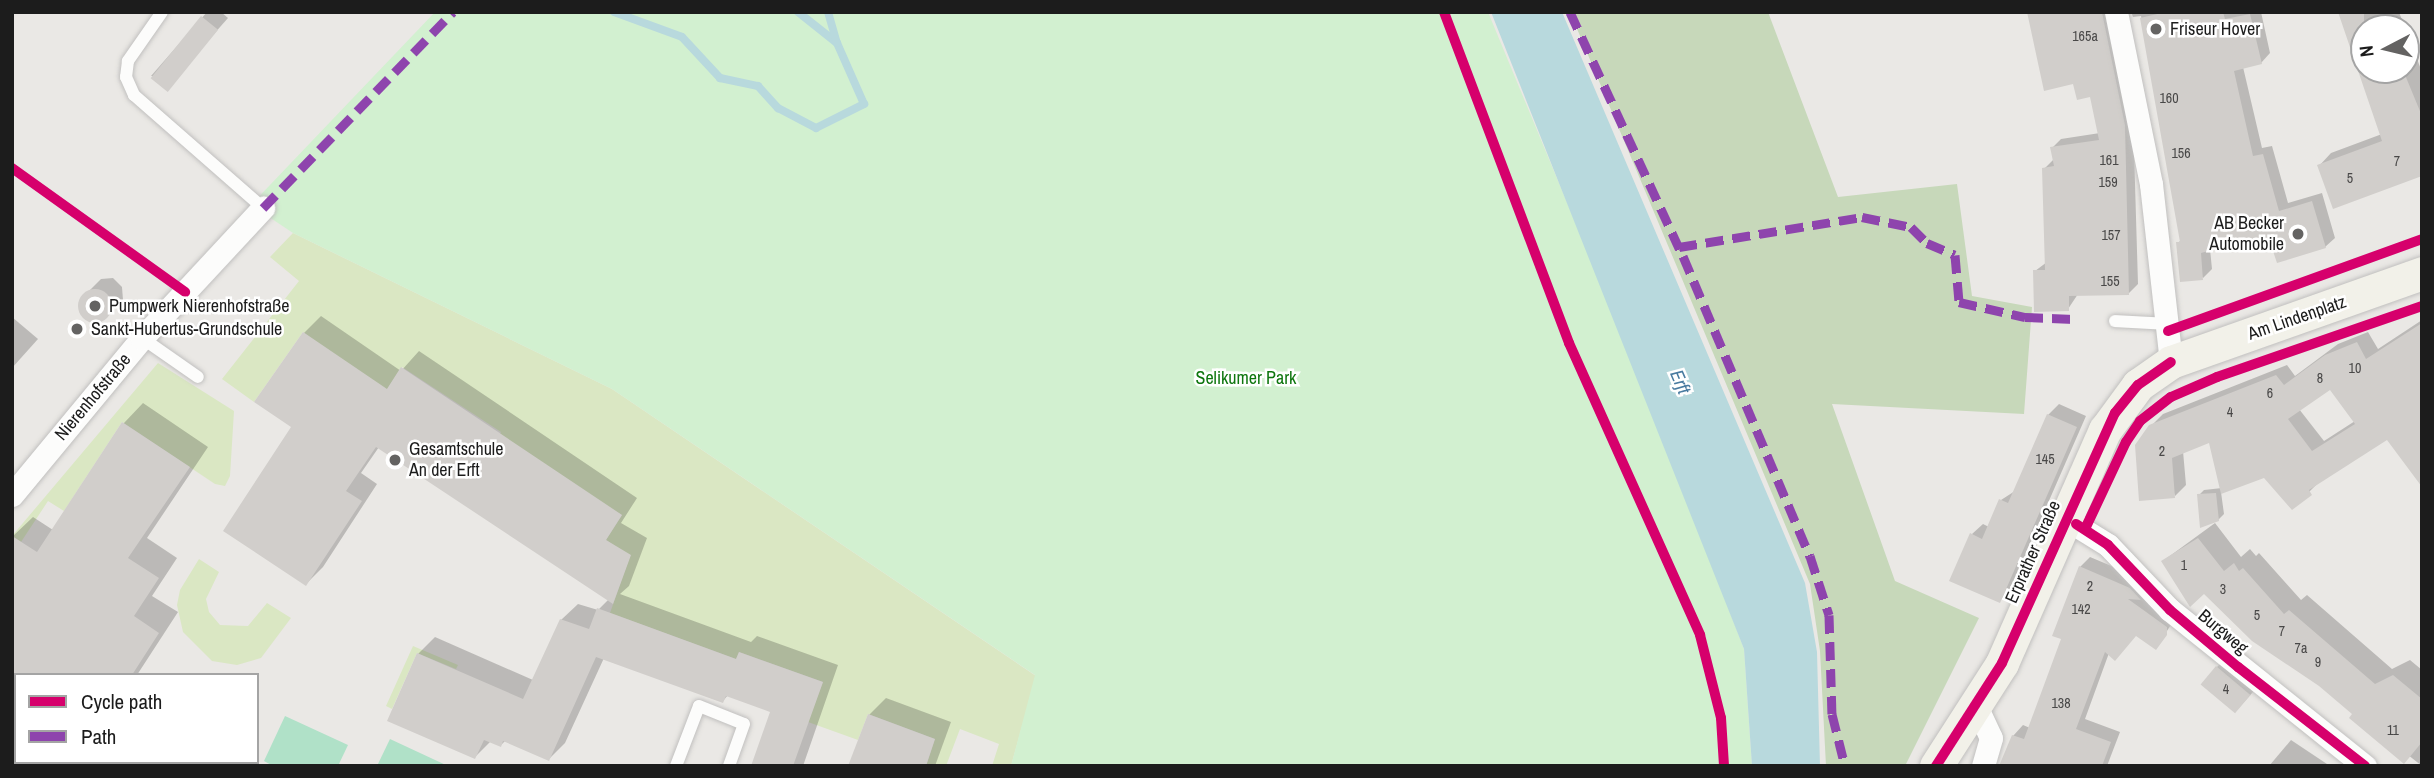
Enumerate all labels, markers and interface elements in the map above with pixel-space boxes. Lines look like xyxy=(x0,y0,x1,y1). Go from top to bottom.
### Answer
north arrow xyxy=(2350,14,2420,84)
place label: Friseur Hover xyxy=(2170,18,2260,40)
marker: Friseur Hover xyxy=(2148,21,2164,37)
house number: 165a xyxy=(2072,28,2098,44)
text: N xyxy=(2353,44,2380,58)
house number: 160 xyxy=(2159,90,2179,106)
house number: 156 xyxy=(2171,145,2191,161)
house number: 161 xyxy=(2099,152,2119,168)
house number: 7 xyxy=(2394,153,2400,169)
house number: 5 xyxy=(2347,170,2353,186)
house number: 159 xyxy=(2098,174,2118,190)
place label: AB Becker Automobile xyxy=(2209,213,2284,256)
marker: AB Becker Automobile xyxy=(2290,226,2306,242)
house number: 157 xyxy=(2101,227,2121,243)
house number: 155 xyxy=(2100,273,2120,289)
street label: Am Lindenplatz xyxy=(2245,291,2349,345)
place label: Pumpwerk Nierenhofstraße xyxy=(109,295,289,317)
marker: Pumpwerk Nierenhofstraße xyxy=(87,298,103,314)
place label: Sankt-Hubertus-Grundschule xyxy=(91,318,282,340)
marker: Sankt-Hubertus-Grundschule xyxy=(69,321,85,337)
street label: Nierenhofstraße xyxy=(50,349,136,445)
house number: 10 xyxy=(2349,360,2361,376)
water label: Erft xyxy=(1665,366,1695,398)
park label: Selikumer Park xyxy=(1196,367,1296,389)
house number: 8 xyxy=(2317,370,2323,386)
house number: 6 xyxy=(2267,385,2273,401)
house number: 4 xyxy=(2227,404,2233,420)
place label: Gesamtschule An der Erft xyxy=(409,439,503,482)
house number: 2 xyxy=(2159,443,2165,459)
house number: 145 xyxy=(2035,451,2055,467)
marker: Gesamtschule An der Erft xyxy=(387,452,403,468)
street label: Erprather Straße xyxy=(2001,497,2065,607)
house number: 1 xyxy=(2181,557,2187,573)
house number: 2 xyxy=(2087,578,2093,594)
house number: 3 xyxy=(2220,581,2226,597)
house number: 142 xyxy=(2071,601,2091,617)
street label: Burgweg xyxy=(2194,605,2252,659)
house number: 5 xyxy=(2254,607,2260,623)
house number: 7 xyxy=(2279,623,2285,639)
house number: 7a xyxy=(2295,640,2307,656)
house number: 9 xyxy=(2315,654,2321,670)
legend xyxy=(14,673,259,764)
house number: 4 xyxy=(2223,681,2229,697)
text: Cycle path xyxy=(81,687,162,716)
house number: 138 xyxy=(2051,695,2071,711)
text: Path xyxy=(81,722,116,751)
house number: 11 xyxy=(2387,722,2399,738)

